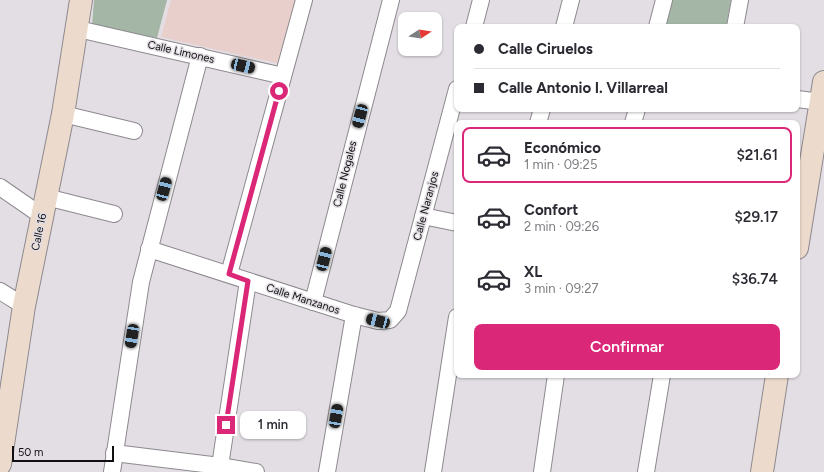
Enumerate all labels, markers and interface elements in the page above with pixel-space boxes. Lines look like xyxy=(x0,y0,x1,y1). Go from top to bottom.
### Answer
north arrow xyxy=(398,12,442,56)
map controls xyxy=(398,12,442,56)
street label: Calle Limones xyxy=(146,38,216,66)
text: Calle Ciruelos xyxy=(498,40,593,58)
car xyxy=(230,57,256,75)
text: Calle Antonio I. Villarreal xyxy=(498,79,668,97)
route start xyxy=(270,82,288,100)
car xyxy=(351,103,369,129)
icon: car xyxy=(476,137,512,173)
text: Económico xyxy=(524,139,601,157)
street label: Calle Nogales xyxy=(331,140,359,208)
text: $21.61 xyxy=(736,146,778,164)
text: 1 min · 09:25 xyxy=(524,157,597,172)
street label: Calle Naranjos xyxy=(411,170,441,242)
car xyxy=(155,176,173,202)
icon: car xyxy=(476,199,512,235)
text: Confort xyxy=(524,201,578,219)
text: $29.17 xyxy=(734,208,778,226)
street label: Calle 16 xyxy=(29,212,49,252)
text: 2 min · 09:26 xyxy=(524,219,599,234)
car xyxy=(315,246,333,272)
icon: car xyxy=(476,261,512,297)
text: XL xyxy=(524,263,542,281)
text: $36.74 xyxy=(732,270,778,288)
street label: Calle Manzanos xyxy=(264,281,342,317)
text: 3 min · 09:27 xyxy=(524,281,599,296)
car xyxy=(365,312,391,330)
car xyxy=(124,323,140,349)
button: Confirmar xyxy=(474,324,780,370)
car xyxy=(328,403,344,429)
callout: 1 min xyxy=(240,411,306,439)
route end xyxy=(217,416,235,434)
text: 1 min xyxy=(258,417,288,432)
scale bar xyxy=(12,444,114,463)
text: 50 m xyxy=(18,446,43,459)

